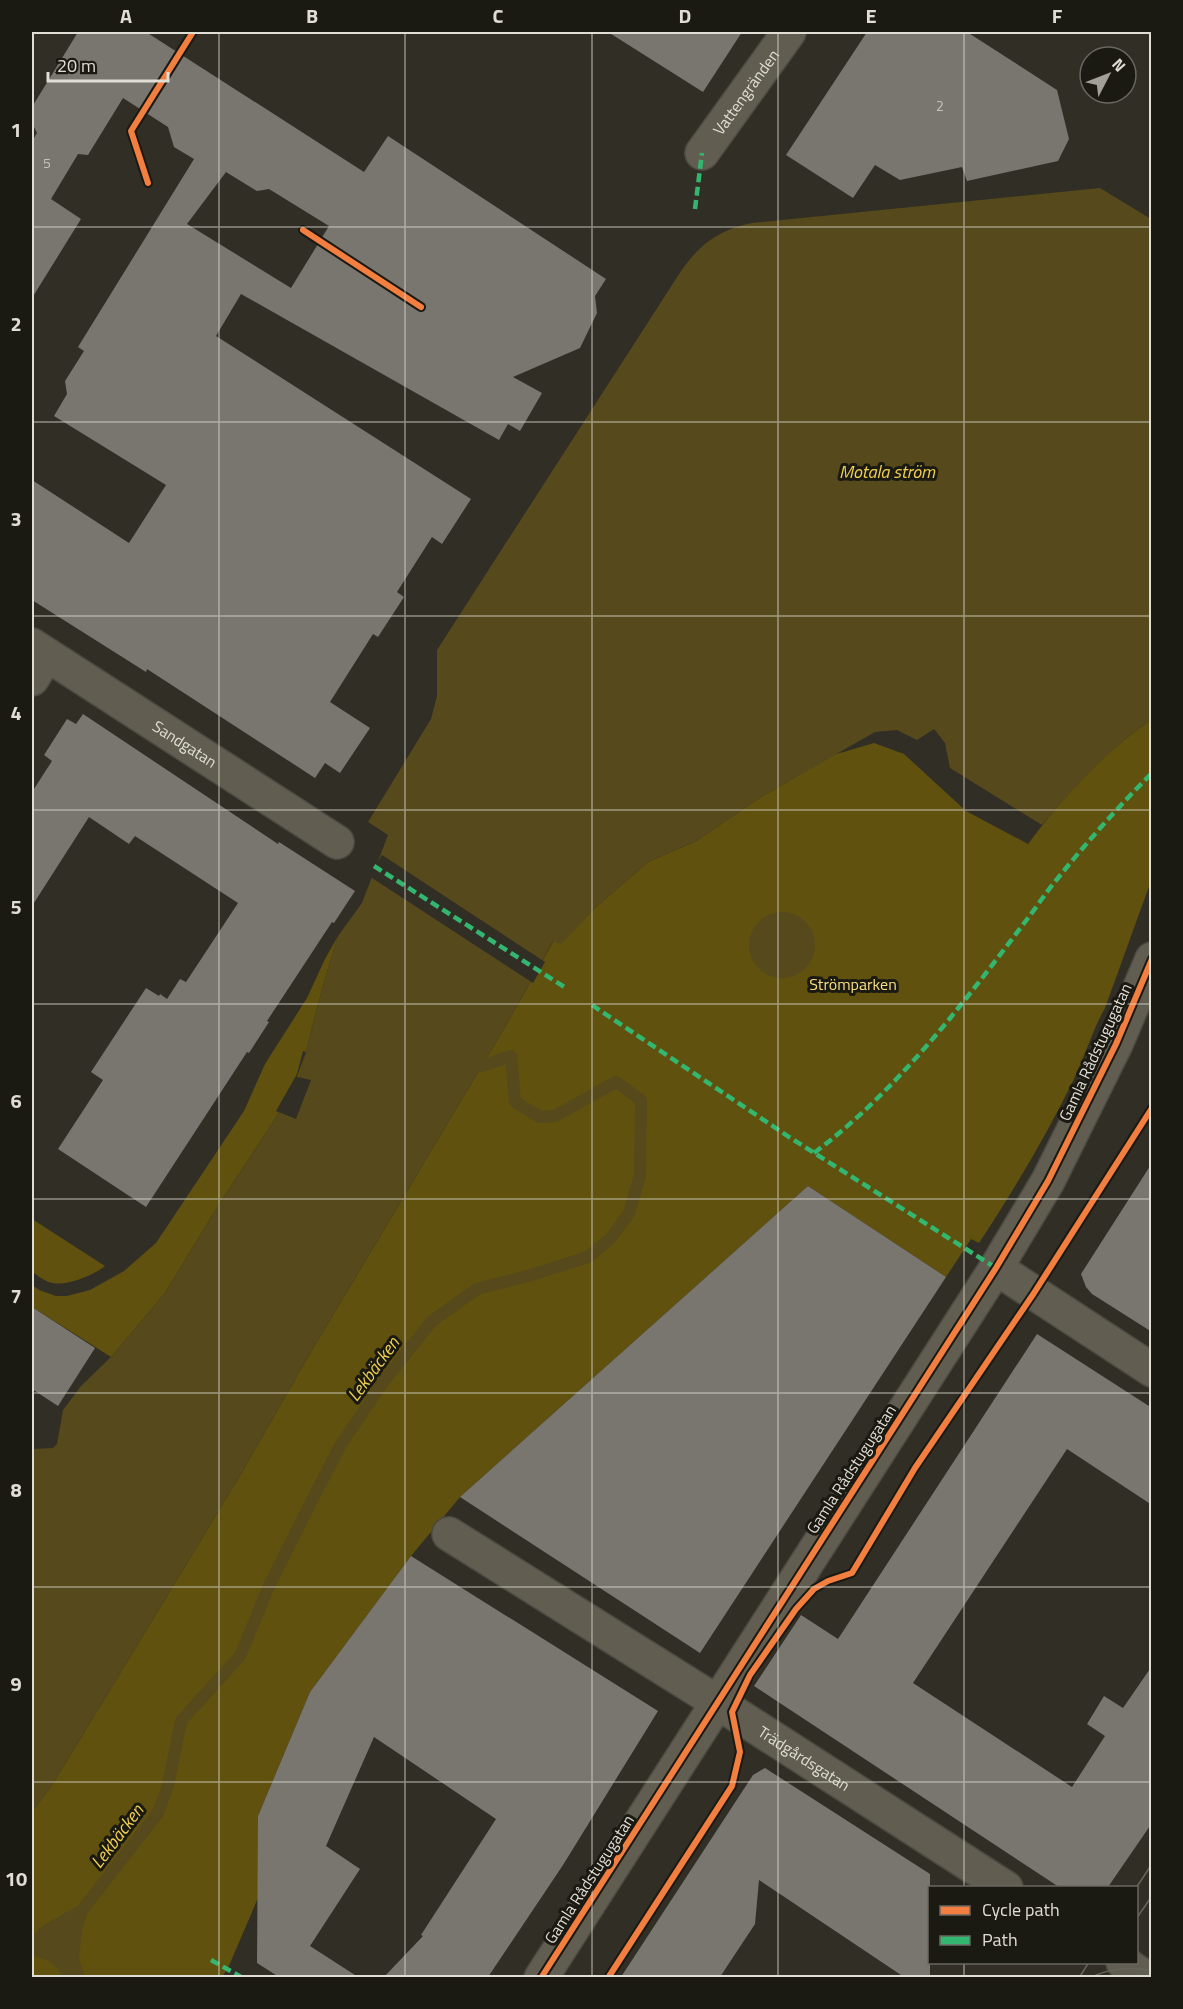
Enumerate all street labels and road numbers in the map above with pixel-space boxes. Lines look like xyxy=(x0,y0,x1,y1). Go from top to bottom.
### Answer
street label: Vattengränden xyxy=(707,44,785,140)
street label: Sandgatan xyxy=(148,714,222,773)
street label: Gamla Rådstugugatan xyxy=(1053,979,1137,1125)
street label: Gamla Rådstugugatan xyxy=(800,1400,902,1538)
street label: Trädgårdsgatan xyxy=(754,1720,855,1797)
street label: Gamla Rådstugugatan xyxy=(538,1810,640,1948)

